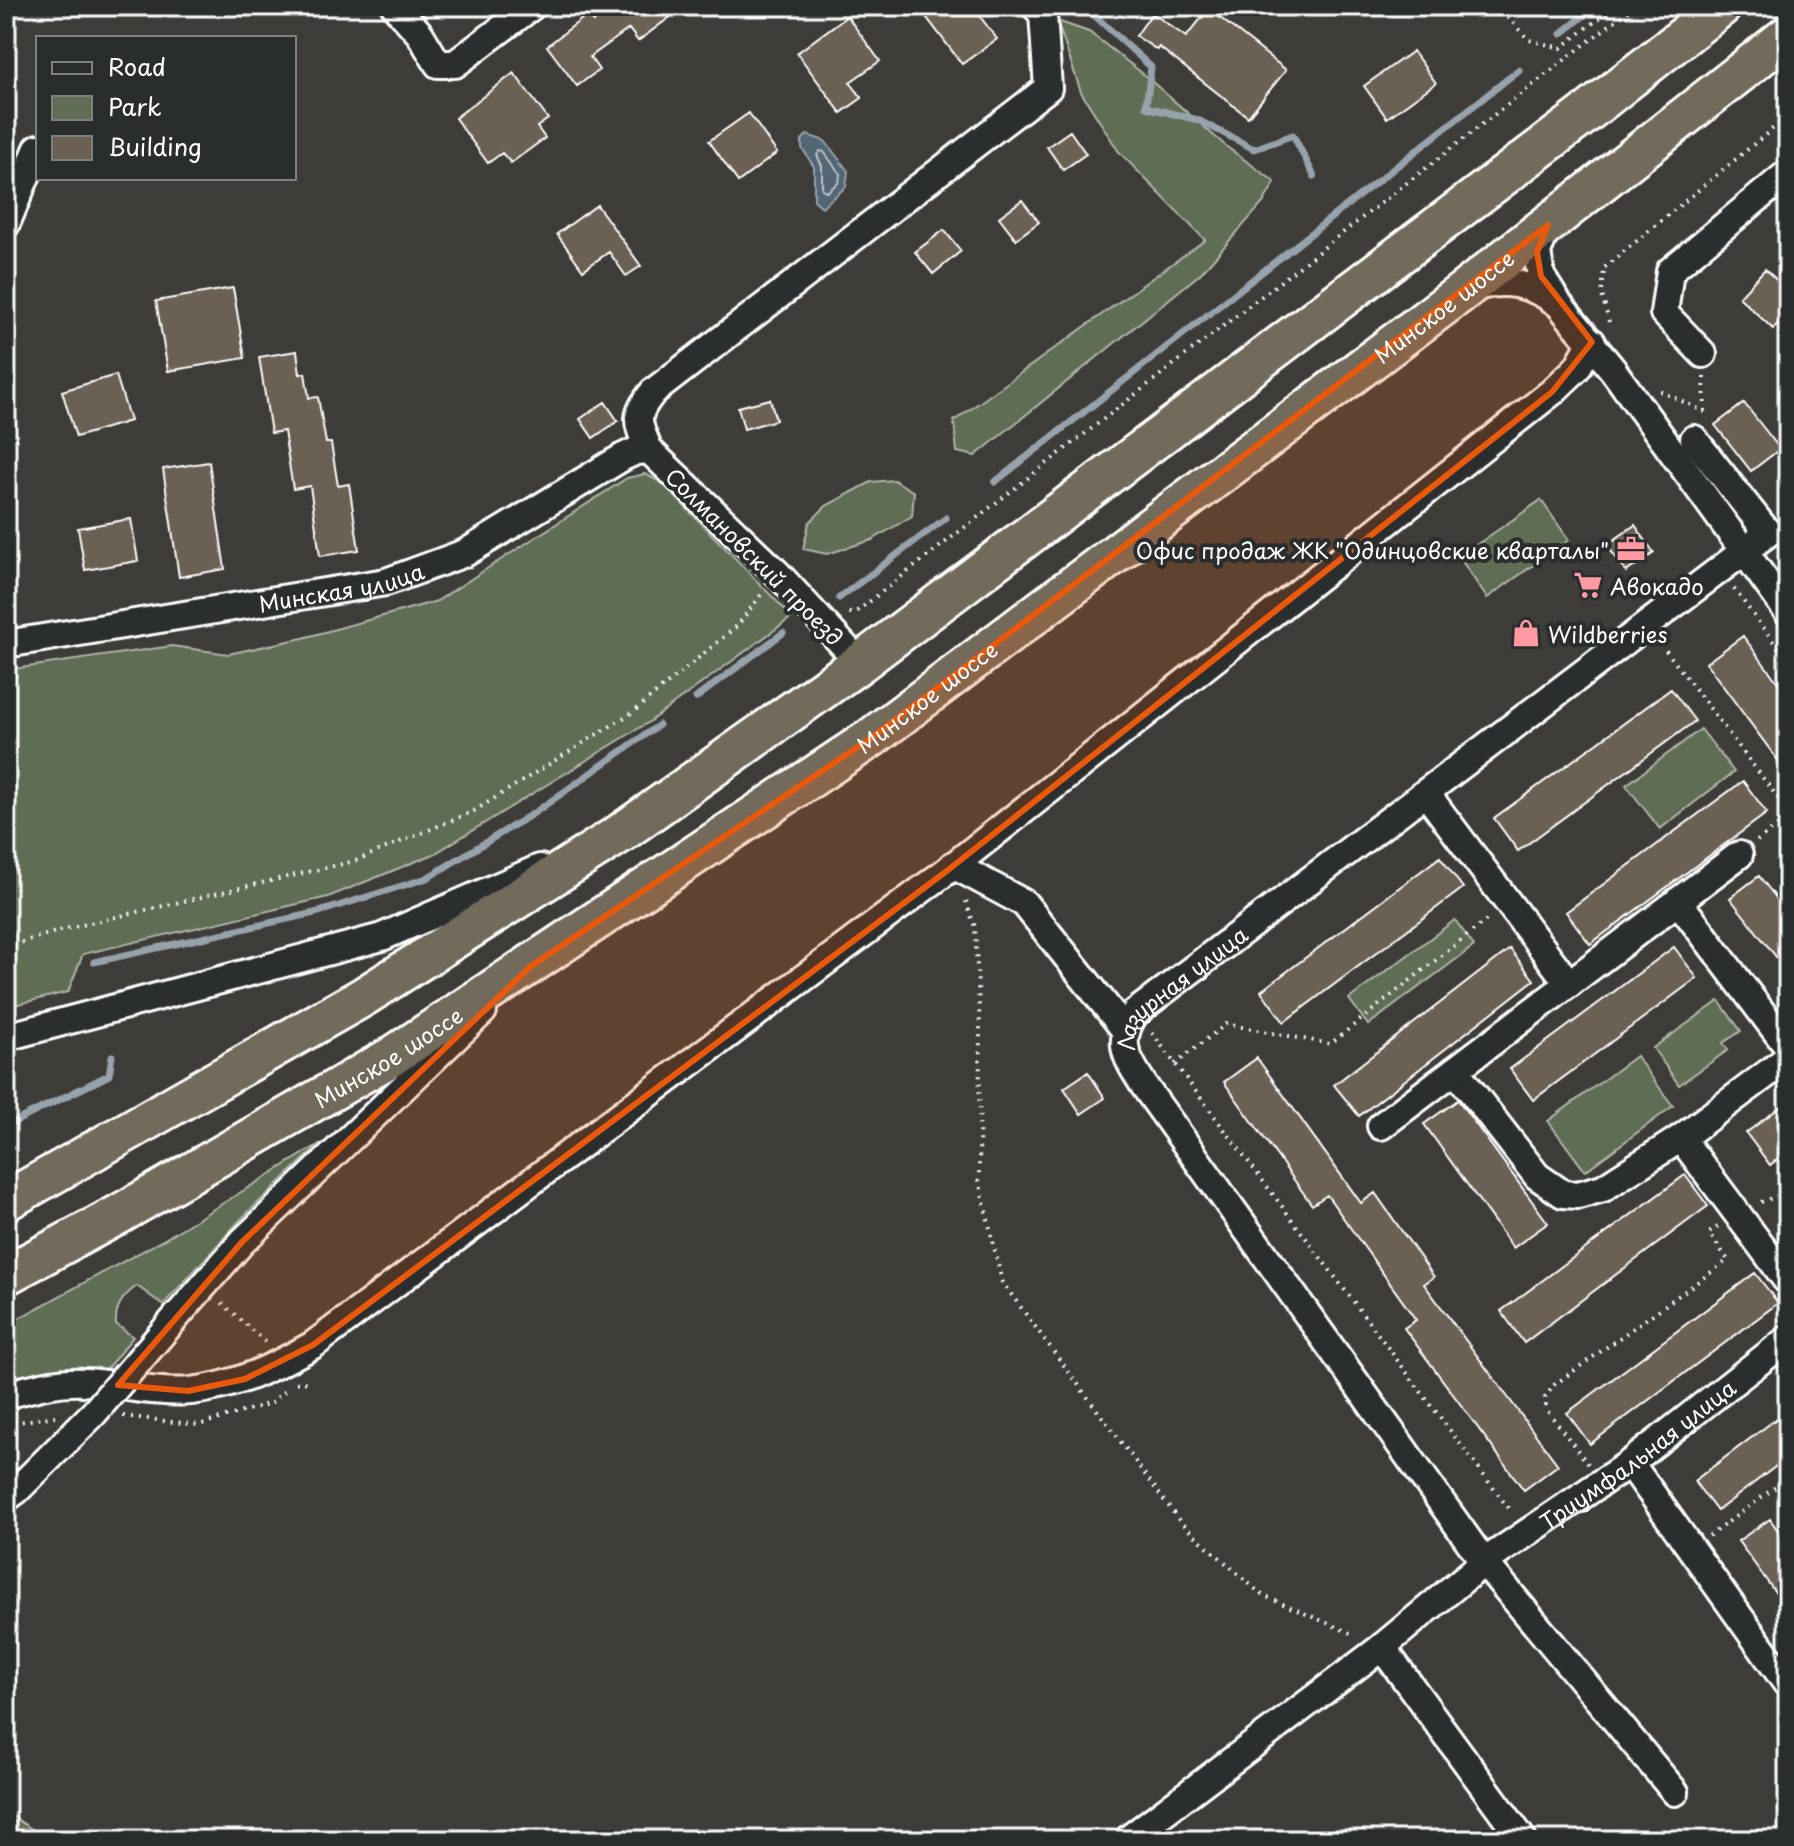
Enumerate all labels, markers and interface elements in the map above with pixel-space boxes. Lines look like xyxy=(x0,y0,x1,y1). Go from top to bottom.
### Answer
legend xyxy=(36,36,296,180)
text: Road xyxy=(108,48,166,84)
text: Park xyxy=(108,88,162,124)
text: Building xyxy=(108,128,202,164)
street label: Минское шоссе xyxy=(1366,241,1520,370)
street label: Солмановский проезд xyxy=(658,459,852,653)
place label: Офис продаж ЖК "Одинцовские кварталы" xyxy=(1136,533,1609,566)
office icon: Офис продаж ЖК "Одинцовские кварталы" xyxy=(1616,534,1646,564)
street label: Минская улица xyxy=(256,553,428,619)
place label: Авокадо xyxy=(1610,569,1704,602)
supermarket icon: Авокадо xyxy=(1573,570,1603,600)
place label: Wildberries xyxy=(1548,617,1667,650)
shop icon: Wildberries xyxy=(1511,618,1541,648)
street label: Минское шоссе xyxy=(849,632,1004,760)
street label: Лазурная улица xyxy=(1108,917,1254,1052)
street label: Минское шоссе xyxy=(307,998,469,1115)
street label: Триумфальная улица xyxy=(1532,1370,1742,1537)

